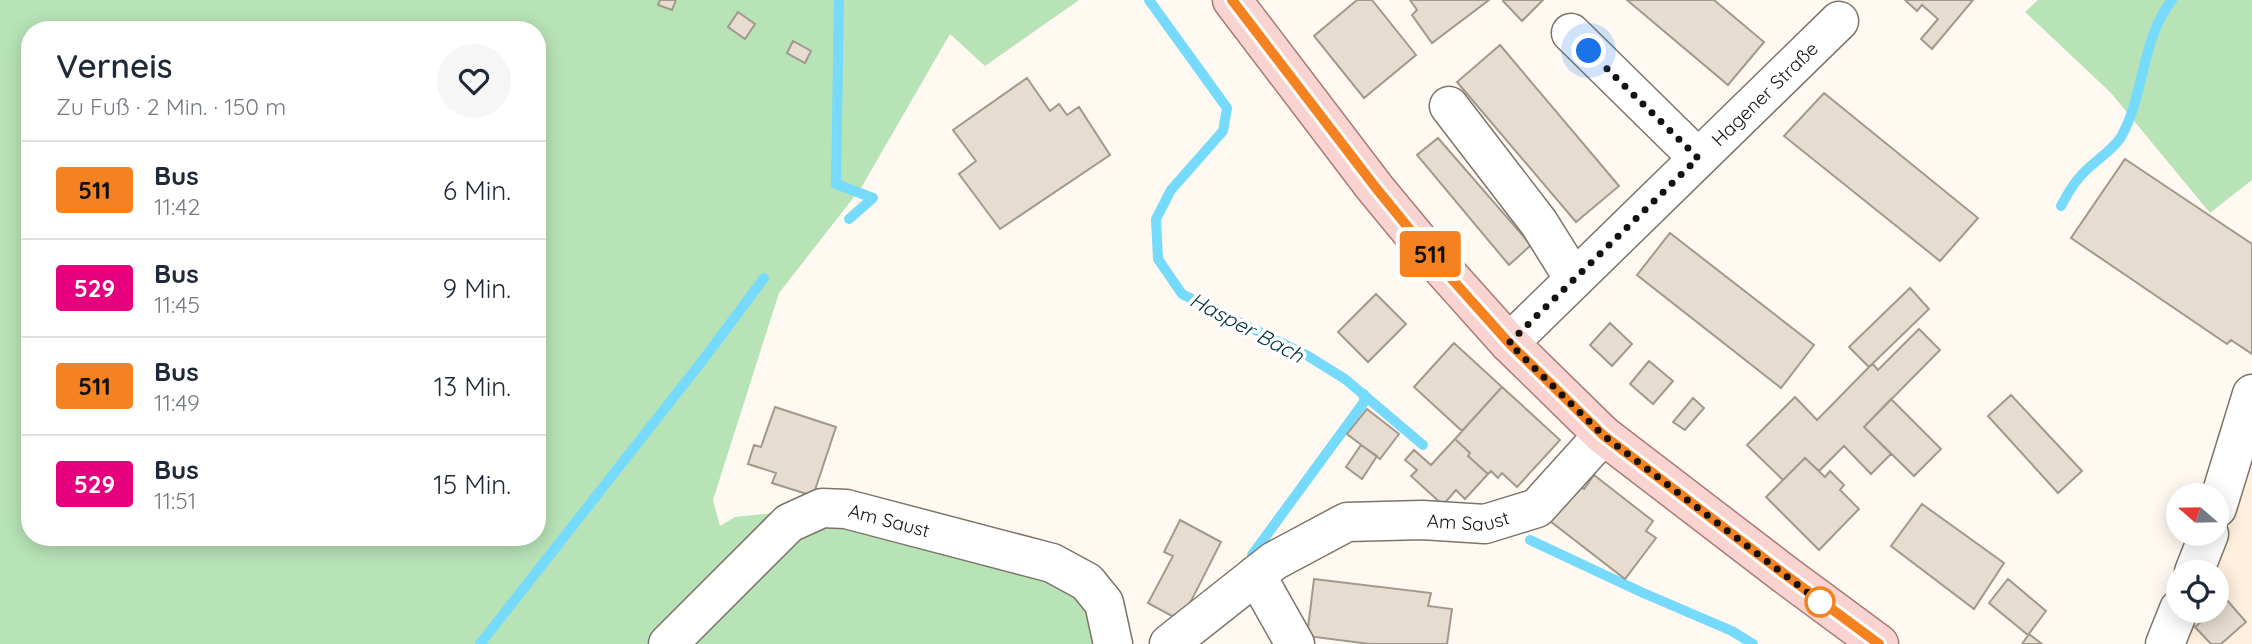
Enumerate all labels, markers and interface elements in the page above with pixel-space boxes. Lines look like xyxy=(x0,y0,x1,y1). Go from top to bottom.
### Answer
your location xyxy=(1571,33,1606,68)
street label: Hagener Straße xyxy=(1706,36,1823,151)
button: heart xyxy=(437,44,511,118)
text: Verneis xyxy=(56,45,173,86)
text: Zu Fuß · 2 Min. · 150 m xyxy=(56,92,286,121)
text: Bus xyxy=(154,159,199,192)
text: 6 Min. xyxy=(443,174,511,207)
text: 511 xyxy=(78,175,111,205)
text: 11:42 xyxy=(154,192,200,221)
line badge: 511 xyxy=(1390,231,1470,277)
text: 511 xyxy=(1414,239,1446,269)
text: Bus xyxy=(154,257,199,290)
text: 9 Min. xyxy=(443,272,511,305)
text: 529 xyxy=(74,273,115,303)
water label: Hasper Bach xyxy=(1186,286,1309,368)
text: 11:45 xyxy=(154,290,200,319)
text: Bus xyxy=(154,355,199,388)
text: 13 Min. xyxy=(434,370,511,403)
text: 511 xyxy=(78,371,111,401)
text: 11:49 xyxy=(154,388,200,417)
text: Bus xyxy=(154,453,199,486)
text: 15 Min. xyxy=(433,468,511,501)
text: 529 xyxy=(74,469,115,499)
north arrow xyxy=(2166,483,2230,546)
map controls xyxy=(2166,483,2229,623)
text: 11:51 xyxy=(154,486,196,515)
street label: Am Saust xyxy=(846,498,932,542)
street label: Am Saust xyxy=(1426,505,1512,536)
button: locate xyxy=(2166,560,2229,623)
unlabelled marker xyxy=(1805,587,1835,617)

